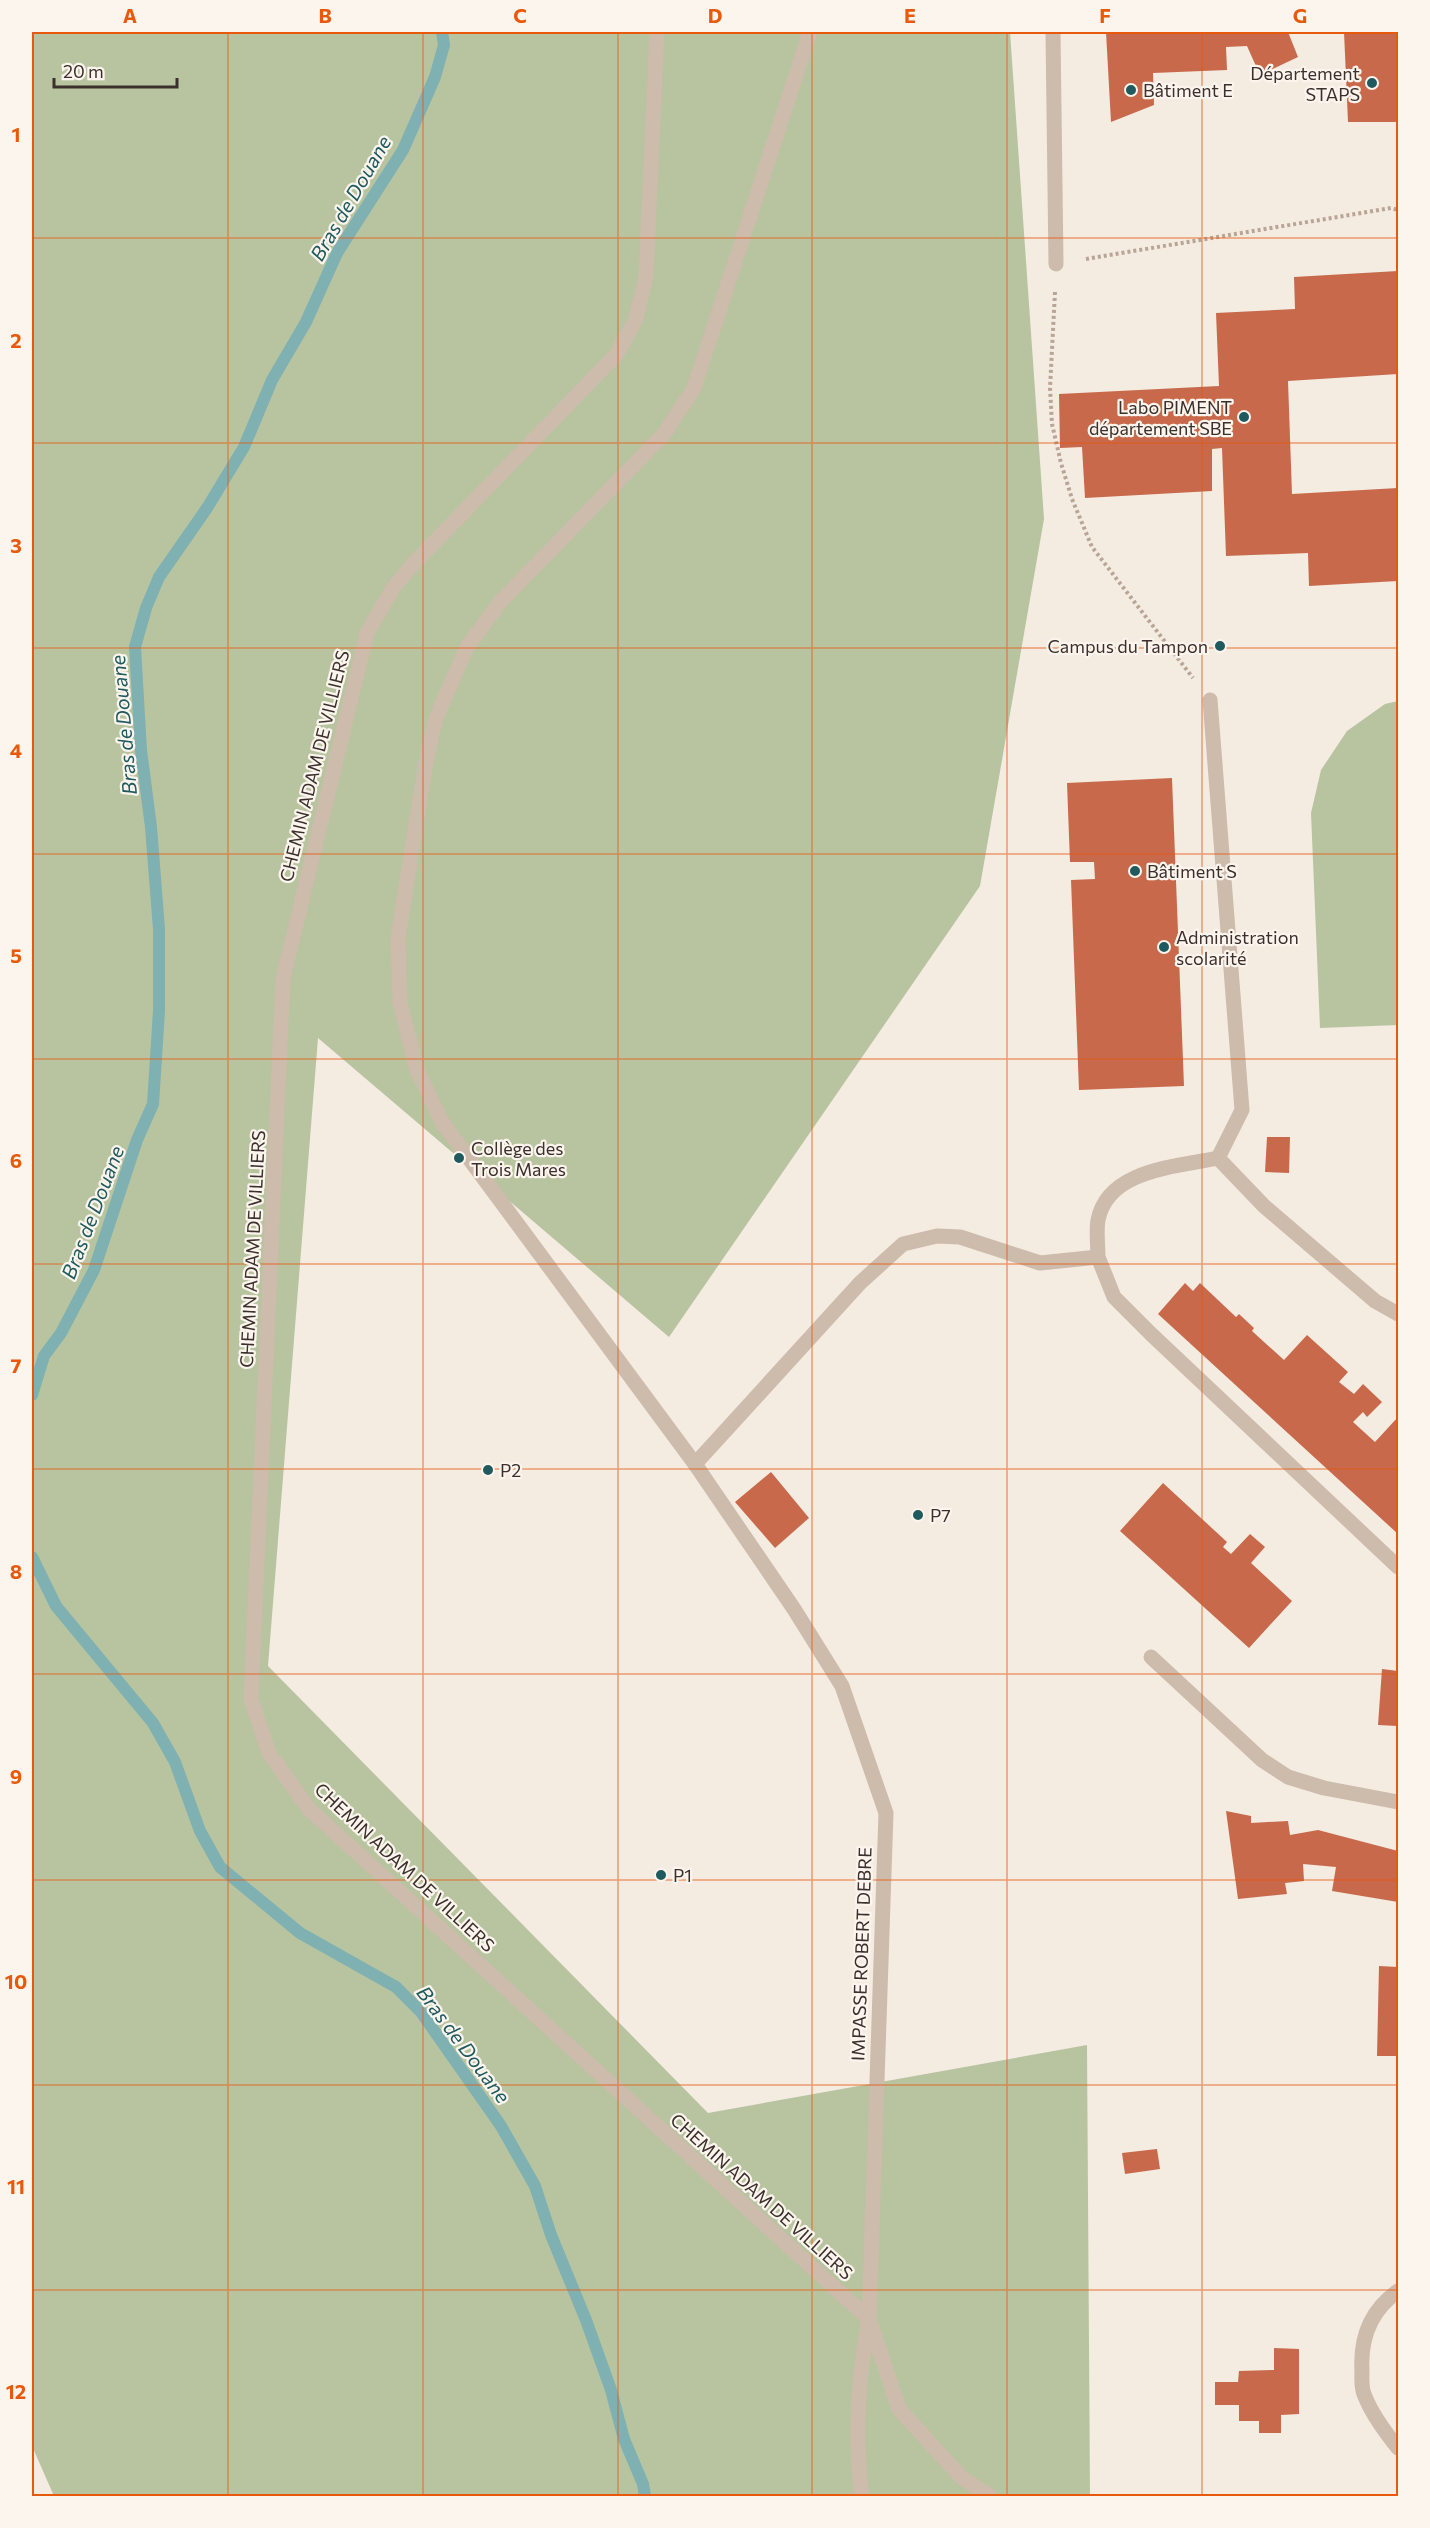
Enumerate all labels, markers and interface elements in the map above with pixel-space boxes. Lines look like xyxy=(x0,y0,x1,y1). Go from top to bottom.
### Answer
text: A xyxy=(123,3,137,27)
text: B xyxy=(318,3,332,27)
text: C xyxy=(513,3,527,27)
text: D xyxy=(708,3,722,27)
text: E xyxy=(904,3,916,27)
text: F xyxy=(1099,3,1111,27)
text: G xyxy=(1293,3,1307,27)
scale bar xyxy=(54,51,177,89)
text: 20 m xyxy=(63,60,104,82)
place label: Département STAPS xyxy=(1250,62,1360,105)
marker: Département STAPS xyxy=(1365,76,1379,90)
place label: Bâtiment E xyxy=(1143,79,1233,101)
marker: Bâtiment E xyxy=(1124,83,1138,97)
text: 1 xyxy=(11,122,21,146)
water label: Bras de Douane xyxy=(305,131,396,265)
text: 2 xyxy=(10,328,22,352)
place label: Labo PIMENT département SBE xyxy=(1089,396,1232,439)
marker: Labo PIMENT département SBE xyxy=(1237,410,1251,424)
text: 3 xyxy=(10,533,22,557)
place label: Campus du Tampon xyxy=(1047,635,1208,657)
marker: Campus du Tampon xyxy=(1213,639,1227,653)
street label: CHEMIN ADAM DE VILLIERS xyxy=(275,648,353,884)
water label: Bras de Douane xyxy=(105,654,141,796)
text: 4 xyxy=(10,738,22,762)
place label: Bâtiment S xyxy=(1147,860,1237,882)
marker: Bâtiment S xyxy=(1128,864,1142,878)
place label: Administration scolarité xyxy=(1176,926,1299,969)
marker: Administration scolarité xyxy=(1157,940,1171,954)
text: 5 xyxy=(10,943,22,967)
street label: CHEMIN ADAM DE VILLIERS xyxy=(235,1130,269,1368)
place label: Collège des Trois Mares xyxy=(471,1137,566,1180)
water label: Bras de Douane xyxy=(56,1142,129,1282)
text: 6 xyxy=(10,1148,22,1172)
marker: Collège des Trois Mares xyxy=(452,1151,466,1165)
text: 7 xyxy=(11,1353,22,1377)
place label: P2 xyxy=(500,1459,521,1481)
marker: P2 xyxy=(481,1463,495,1477)
place label: P7 xyxy=(930,1504,951,1526)
marker: P7 xyxy=(911,1508,925,1522)
text: 8 xyxy=(10,1559,22,1583)
text: 9 xyxy=(10,1764,22,1788)
street label: CHEMIN ADAM DE VILLIERS xyxy=(311,1778,499,1956)
street label: IMPASSE ROBERT DEBRE xyxy=(846,1847,876,2061)
place label: P1 xyxy=(673,1864,692,1886)
marker: P1 xyxy=(654,1868,668,1882)
text: 10 xyxy=(5,1969,27,1993)
water label: Bras de Douane xyxy=(412,1981,516,2108)
street label: CHEMIN ADAM DE VILLIERS xyxy=(666,2108,858,2284)
text: 11 xyxy=(7,2174,25,2198)
text: 12 xyxy=(6,2379,26,2403)

